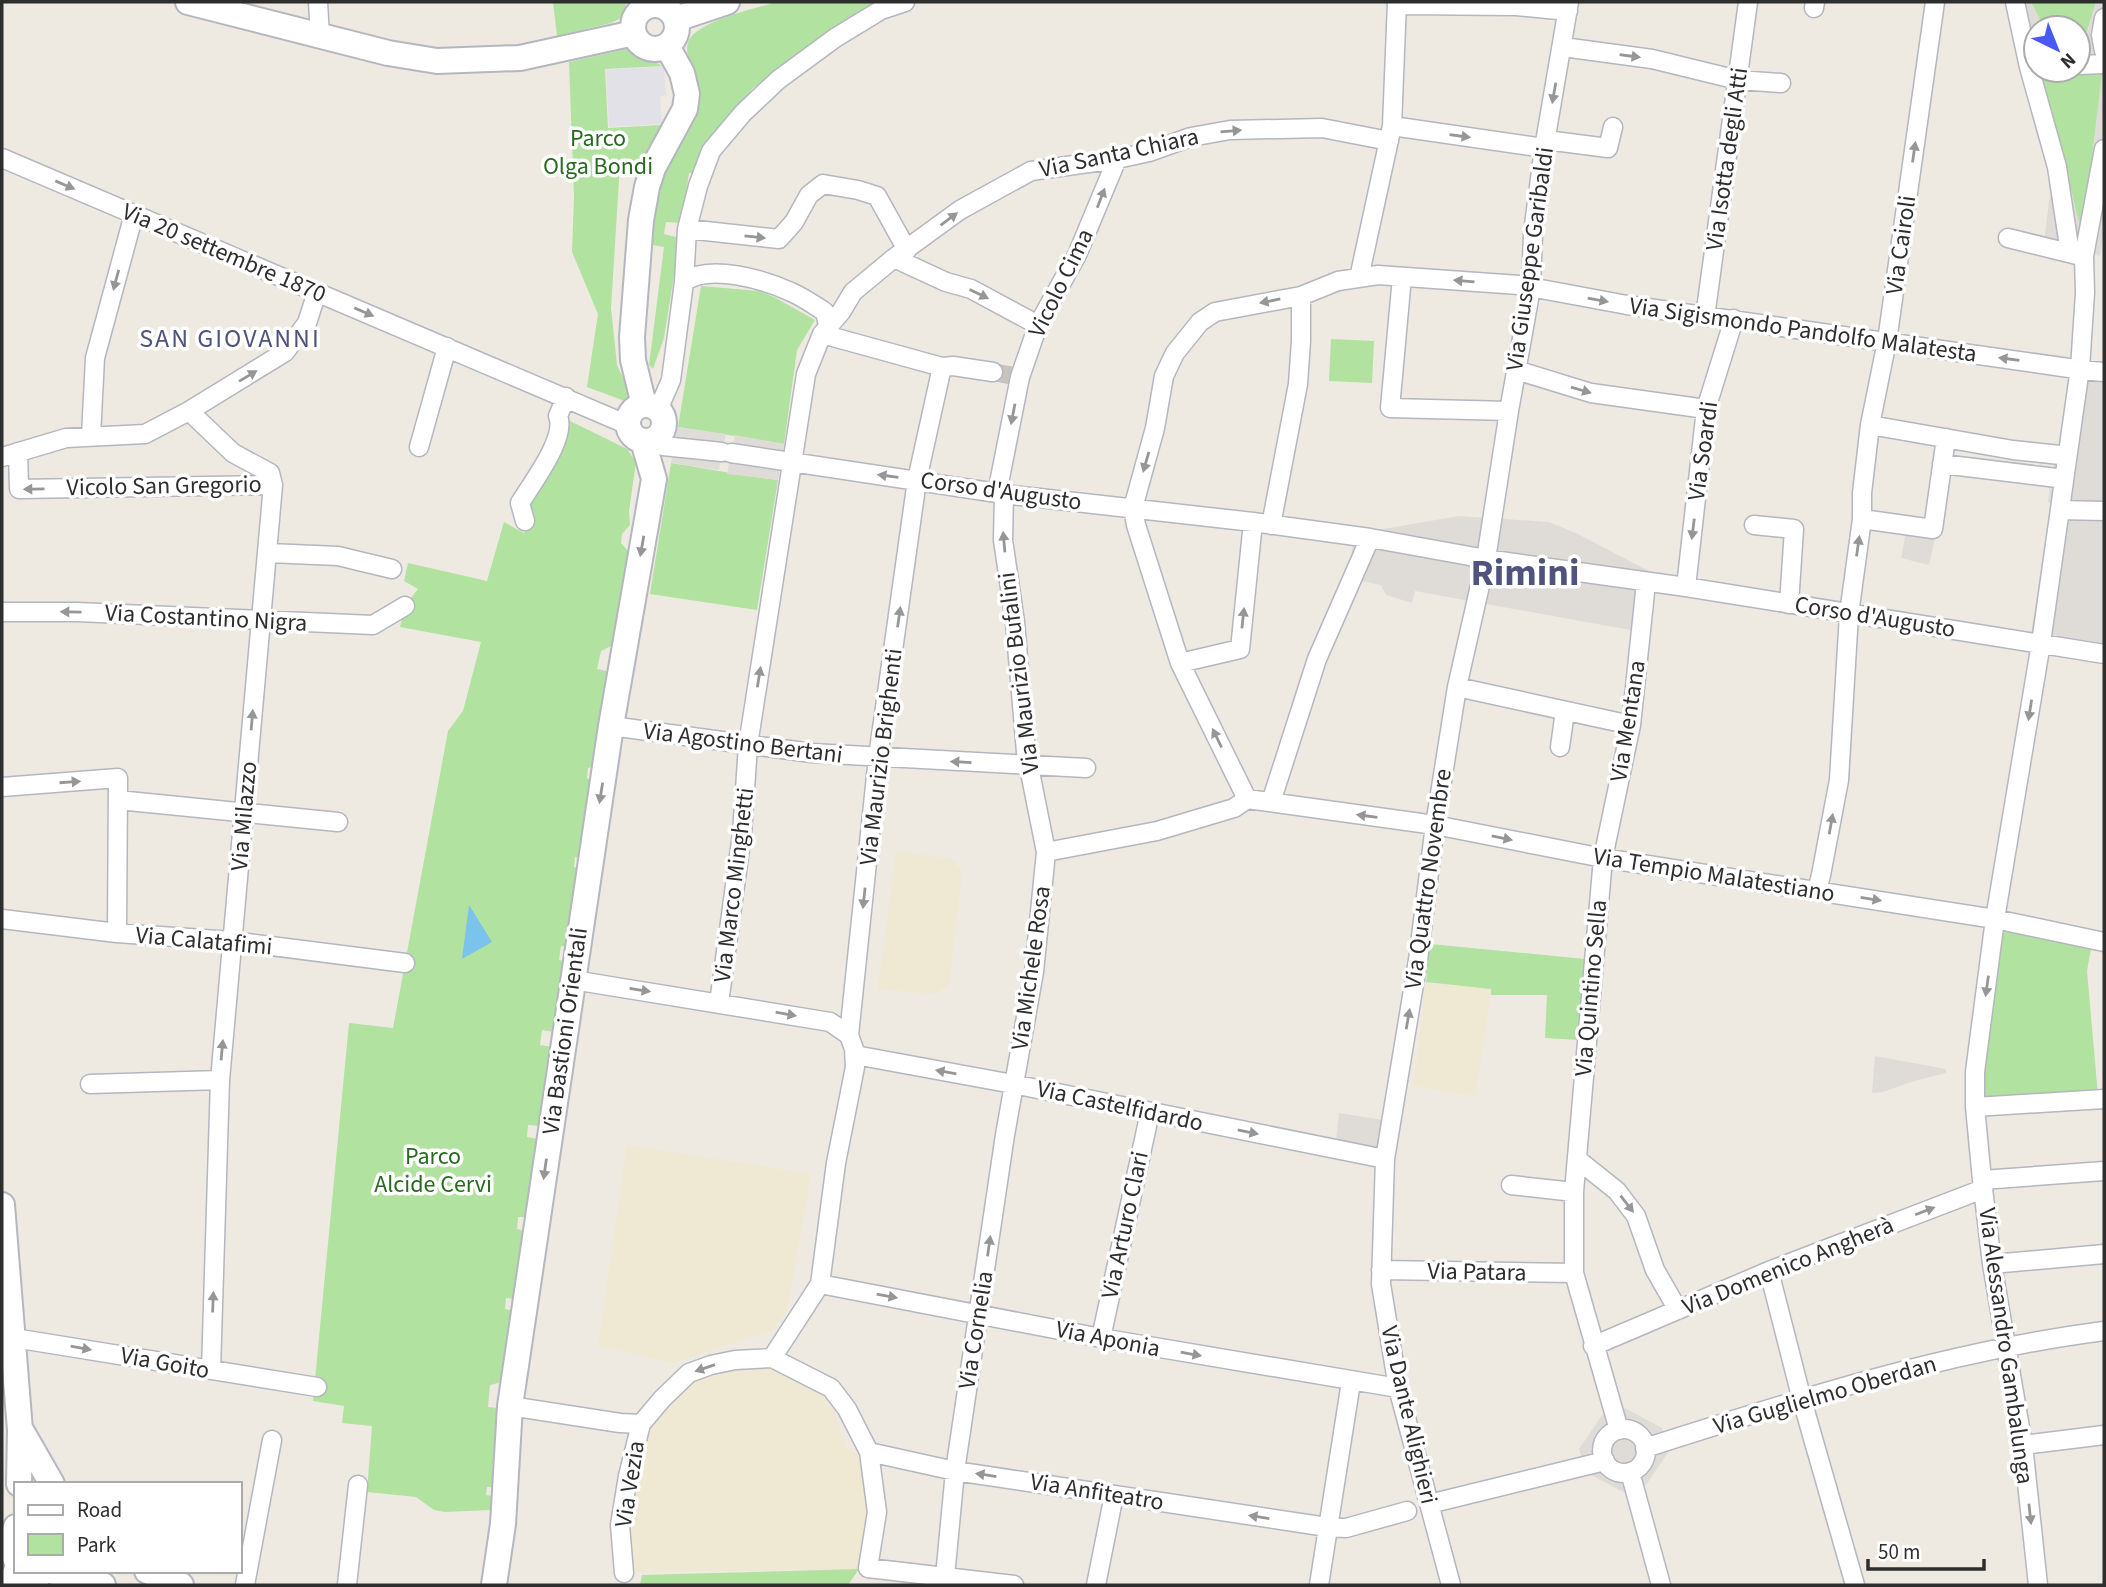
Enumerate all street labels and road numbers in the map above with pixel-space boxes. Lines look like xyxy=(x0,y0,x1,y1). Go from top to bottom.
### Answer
street label: Via Isotta degli Atti xyxy=(1697,65,1757,253)
street label: Via Santa Chiara xyxy=(1036,119,1202,187)
street label: Via Giuseppe Garibaldi xyxy=(1497,145,1563,373)
street label: Via Cairoli xyxy=(1877,193,1925,297)
street label: Via 20 settembre 1870 xyxy=(117,194,331,312)
street label: Vicolo Cima xyxy=(1020,223,1102,343)
street label: Via Sigismondo Pandolfo Malatesta xyxy=(1627,288,1979,372)
street label: Via Soardi xyxy=(1679,399,1727,503)
street label: Corso d'Augusto xyxy=(918,462,1084,520)
street label: Vicolo San Gregorio xyxy=(66,467,262,505)
street label: Via Maurizio Bufalini xyxy=(989,570,1049,776)
street label: Corso d'Augusto xyxy=(1792,587,1958,647)
street label: Via Costantino Nigra xyxy=(104,595,308,641)
street label: Via Maurizio Brighenti xyxy=(850,646,912,868)
street label: Via Mentana xyxy=(1601,658,1655,784)
street label: Via Agostino Bertani xyxy=(641,713,845,773)
street label: Via Milazzo xyxy=(222,760,266,872)
street label: Via Quattro Novembre xyxy=(1395,767,1461,991)
street label: Via Marco Minghetti xyxy=(705,786,763,984)
street label: Via Tempio Malatestiano xyxy=(1591,839,1837,911)
street label: Via Michele Rosa xyxy=(1002,883,1060,1053)
street label: Via Quintino Sella xyxy=(1566,898,1616,1078)
street label: Via Calatafimi xyxy=(134,918,274,964)
street label: Via Bastioni Orientali xyxy=(533,925,597,1137)
street label: Via Castelfidardo xyxy=(1034,1071,1206,1141)
street label: Via Arturo Clari xyxy=(1092,1148,1158,1302)
street label: Via Alessandro Gambalunga xyxy=(1969,1206,2043,1486)
street label: Via Domenico Angherà xyxy=(1677,1208,1899,1324)
street label: Via Patara xyxy=(1427,1254,1527,1290)
street label: Via Cornelia xyxy=(949,1268,1003,1392)
street label: Via Aponia xyxy=(1053,1312,1163,1366)
street label: Via Dante Alighieri xyxy=(1371,1322,1447,1508)
street label: Via Goito xyxy=(118,1338,212,1388)
street label: Via Guglielmo Oberdan xyxy=(1709,1346,1941,1444)
street label: Via Vezia xyxy=(606,1438,654,1530)
street label: Via Anfiteatro xyxy=(1028,1464,1166,1520)

